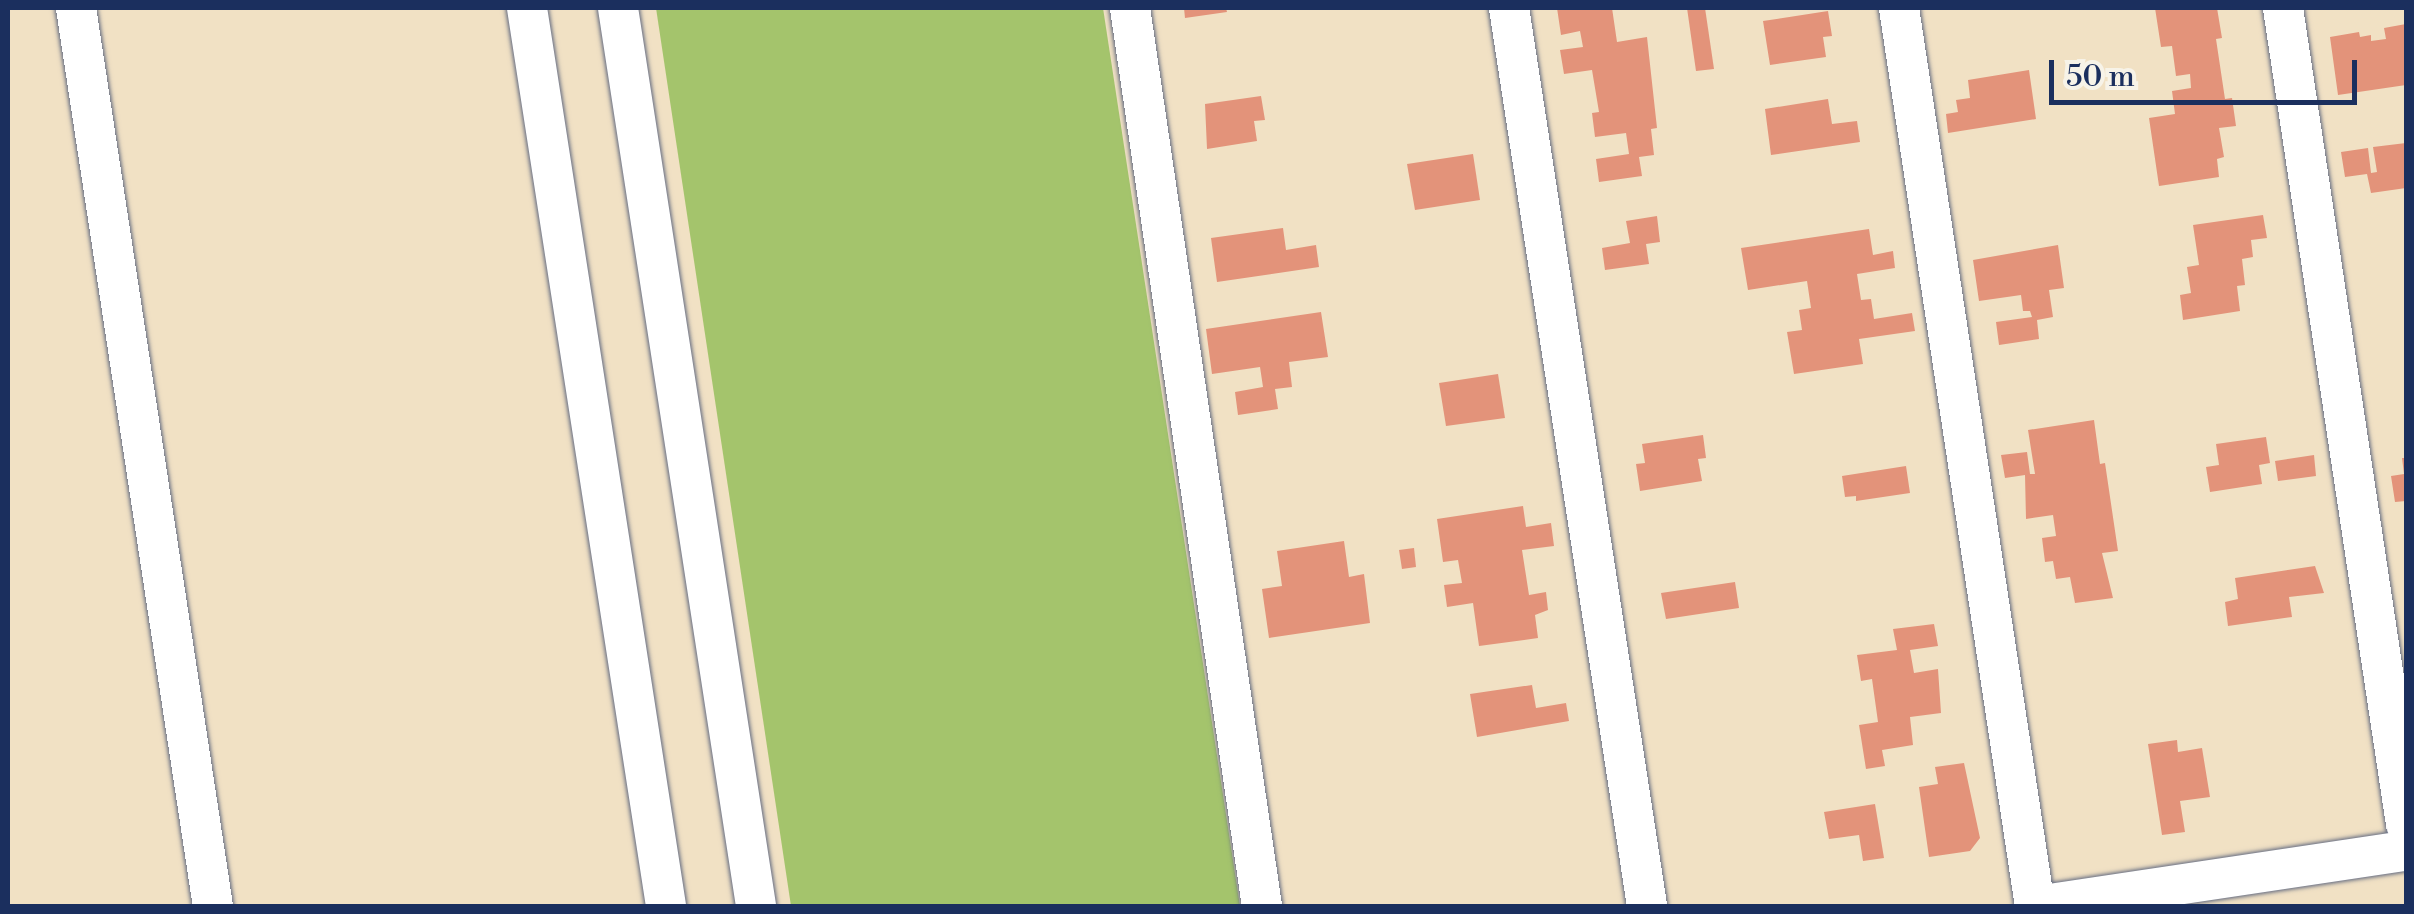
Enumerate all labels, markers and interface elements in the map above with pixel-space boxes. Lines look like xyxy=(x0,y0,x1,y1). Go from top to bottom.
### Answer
scale bar xyxy=(2054,40,2362,102)
text: 50 m xyxy=(2066,58,2135,96)

